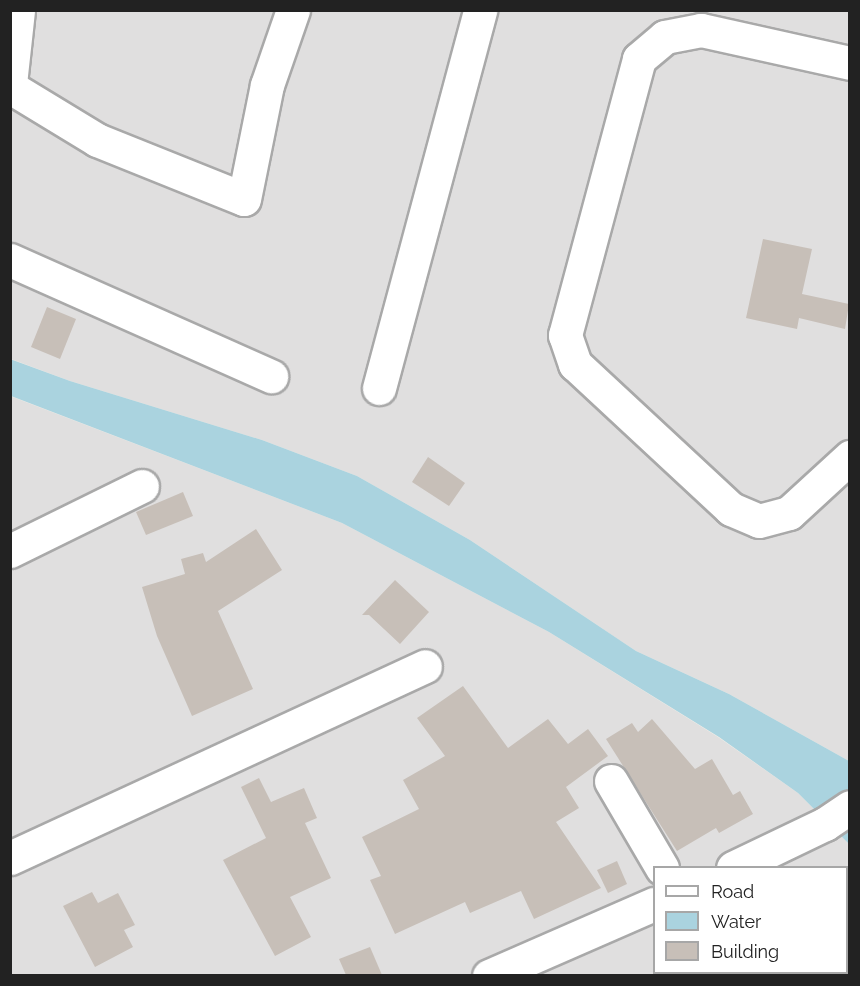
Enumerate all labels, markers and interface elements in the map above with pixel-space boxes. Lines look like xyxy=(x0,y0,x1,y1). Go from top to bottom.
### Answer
legend xyxy=(653,866,848,974)
text: Road xyxy=(711,881,754,902)
text: Water xyxy=(711,911,761,932)
text: Building xyxy=(711,941,779,962)

